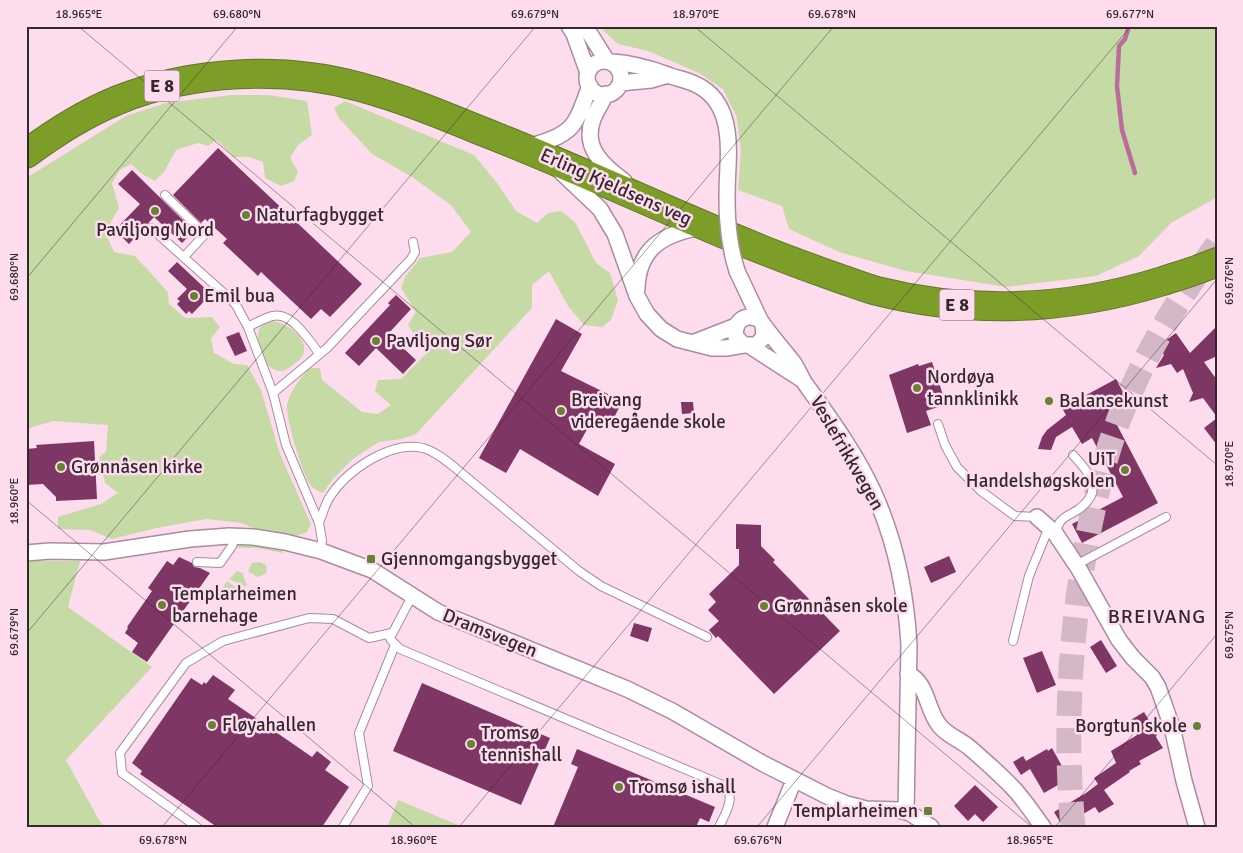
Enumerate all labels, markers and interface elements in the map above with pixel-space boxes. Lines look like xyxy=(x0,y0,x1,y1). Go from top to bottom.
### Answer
text: 18.965°E xyxy=(56,7,103,22)
text: 69.680°N xyxy=(213,7,261,22)
text: 69.679°N xyxy=(511,7,559,22)
text: 18.970°E xyxy=(673,7,720,22)
text: 69.678°N xyxy=(808,7,856,22)
text: 69.677°N xyxy=(1106,7,1154,22)
road number: E 8 xyxy=(144,70,180,102)
street label: Erling Kjeldsens veg xyxy=(537,143,695,231)
place label: Naturfagbygget xyxy=(256,203,384,227)
marker: Paviljong Nord xyxy=(149,205,161,217)
marker: Naturfagbygget xyxy=(240,209,252,221)
place label: Paviljong Nord xyxy=(96,218,214,242)
text: 69.680°N xyxy=(7,253,22,301)
text: 69.676°N xyxy=(1222,257,1237,305)
place label: Emil bua xyxy=(204,284,275,308)
marker: Emil bua xyxy=(188,290,200,302)
road number: E 8 xyxy=(940,290,974,320)
place label: Paviljong Sør xyxy=(386,329,492,353)
marker: Paviljong Sør xyxy=(370,335,382,347)
place label: Nordøya tannklinikk xyxy=(927,365,1019,411)
marker: Nordøya tannklinikk xyxy=(911,382,923,394)
place label: Breivang videregående skole xyxy=(571,388,726,434)
place label: Balansekunst xyxy=(1059,389,1169,413)
street label: Veslefrikkvegen xyxy=(804,391,890,515)
marker: Balansekunst xyxy=(1043,395,1055,407)
marker: Breivang videregående skole xyxy=(555,405,567,417)
text: 18.970°E xyxy=(1222,440,1237,487)
place label: UiT Handelshøgskolen xyxy=(966,447,1116,493)
place label: Grønnåsen kirke xyxy=(71,455,203,479)
marker: Grønnåsen kirke xyxy=(55,461,67,473)
marker: UiT Handelshøgskolen xyxy=(1119,464,1131,476)
text: 18.960°E xyxy=(7,477,22,524)
place label: Gjennomgangsbygget xyxy=(381,547,557,571)
marker: Gjennomgangsbygget xyxy=(365,553,377,565)
place label: Templarheimen barnehage xyxy=(172,582,297,628)
place label: Grønnåsen skole xyxy=(774,594,908,618)
marker: Templarheimen barnehage xyxy=(156,599,168,611)
marker: Grønnåsen skole xyxy=(758,600,770,612)
street label: Dramsvegen xyxy=(439,603,541,663)
district label: BREIVANG xyxy=(1108,604,1206,629)
text: 69.679°N xyxy=(7,608,22,656)
text: 69.675°N xyxy=(1222,611,1237,659)
place label: Fløyahallen xyxy=(222,713,316,737)
place label: Borgtun skole xyxy=(1075,714,1187,738)
marker: Fløyahallen xyxy=(206,719,218,731)
marker: Borgtun skole xyxy=(1191,720,1203,732)
place label: Tromsø tennishall xyxy=(481,721,562,767)
marker: Tromsø tennishall xyxy=(465,738,477,750)
place label: Tromsø ishall xyxy=(629,775,736,799)
marker: Tromsø ishall xyxy=(613,781,625,793)
place label: Templarheimen xyxy=(793,799,918,823)
marker: Templarheimen xyxy=(922,805,934,817)
text: 69.678°N xyxy=(139,833,187,848)
text: 18.960°E xyxy=(391,833,438,848)
text: 69.676°N xyxy=(734,833,782,848)
text: 18.965°E xyxy=(1007,833,1054,848)

